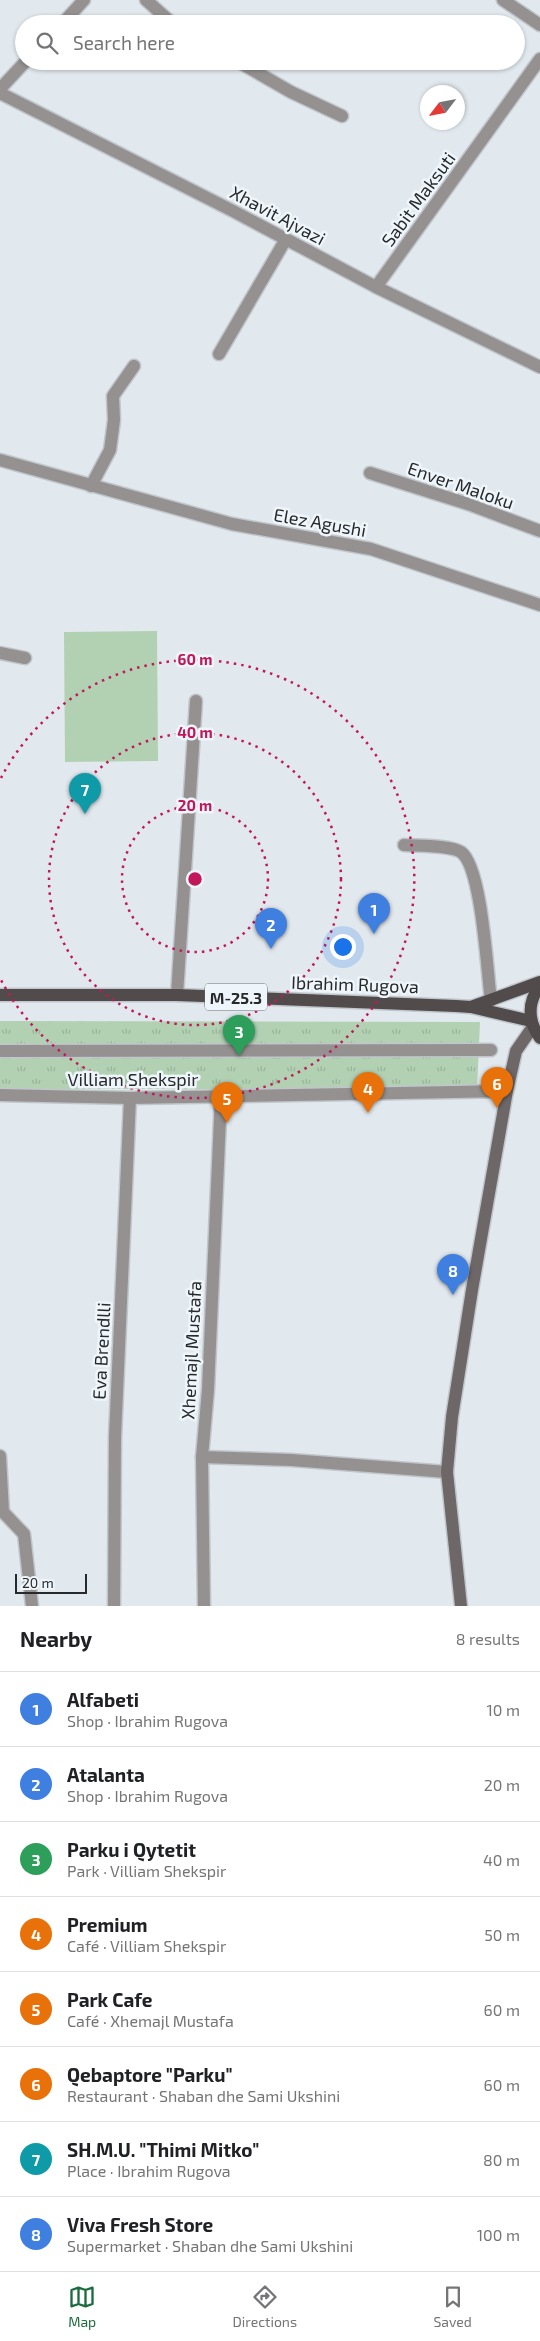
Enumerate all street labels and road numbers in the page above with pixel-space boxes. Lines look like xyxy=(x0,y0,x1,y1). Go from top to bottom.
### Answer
street label: Sabit Maksuti xyxy=(376,148,460,250)
street label: Xhavit Ajvazi xyxy=(227,181,329,249)
street label: Enver Maloku xyxy=(405,457,517,513)
street label: Elez Agushi xyxy=(272,503,368,541)
street label: Ibrahim Rugova xyxy=(291,971,419,997)
road number: M-25.3 xyxy=(205,984,267,1010)
street label: Villiam Shekspir xyxy=(68,1068,198,1090)
street label: Xhemajl Mustafa xyxy=(176,1280,206,1420)
street label: Eva Brendlli xyxy=(87,1302,115,1400)

